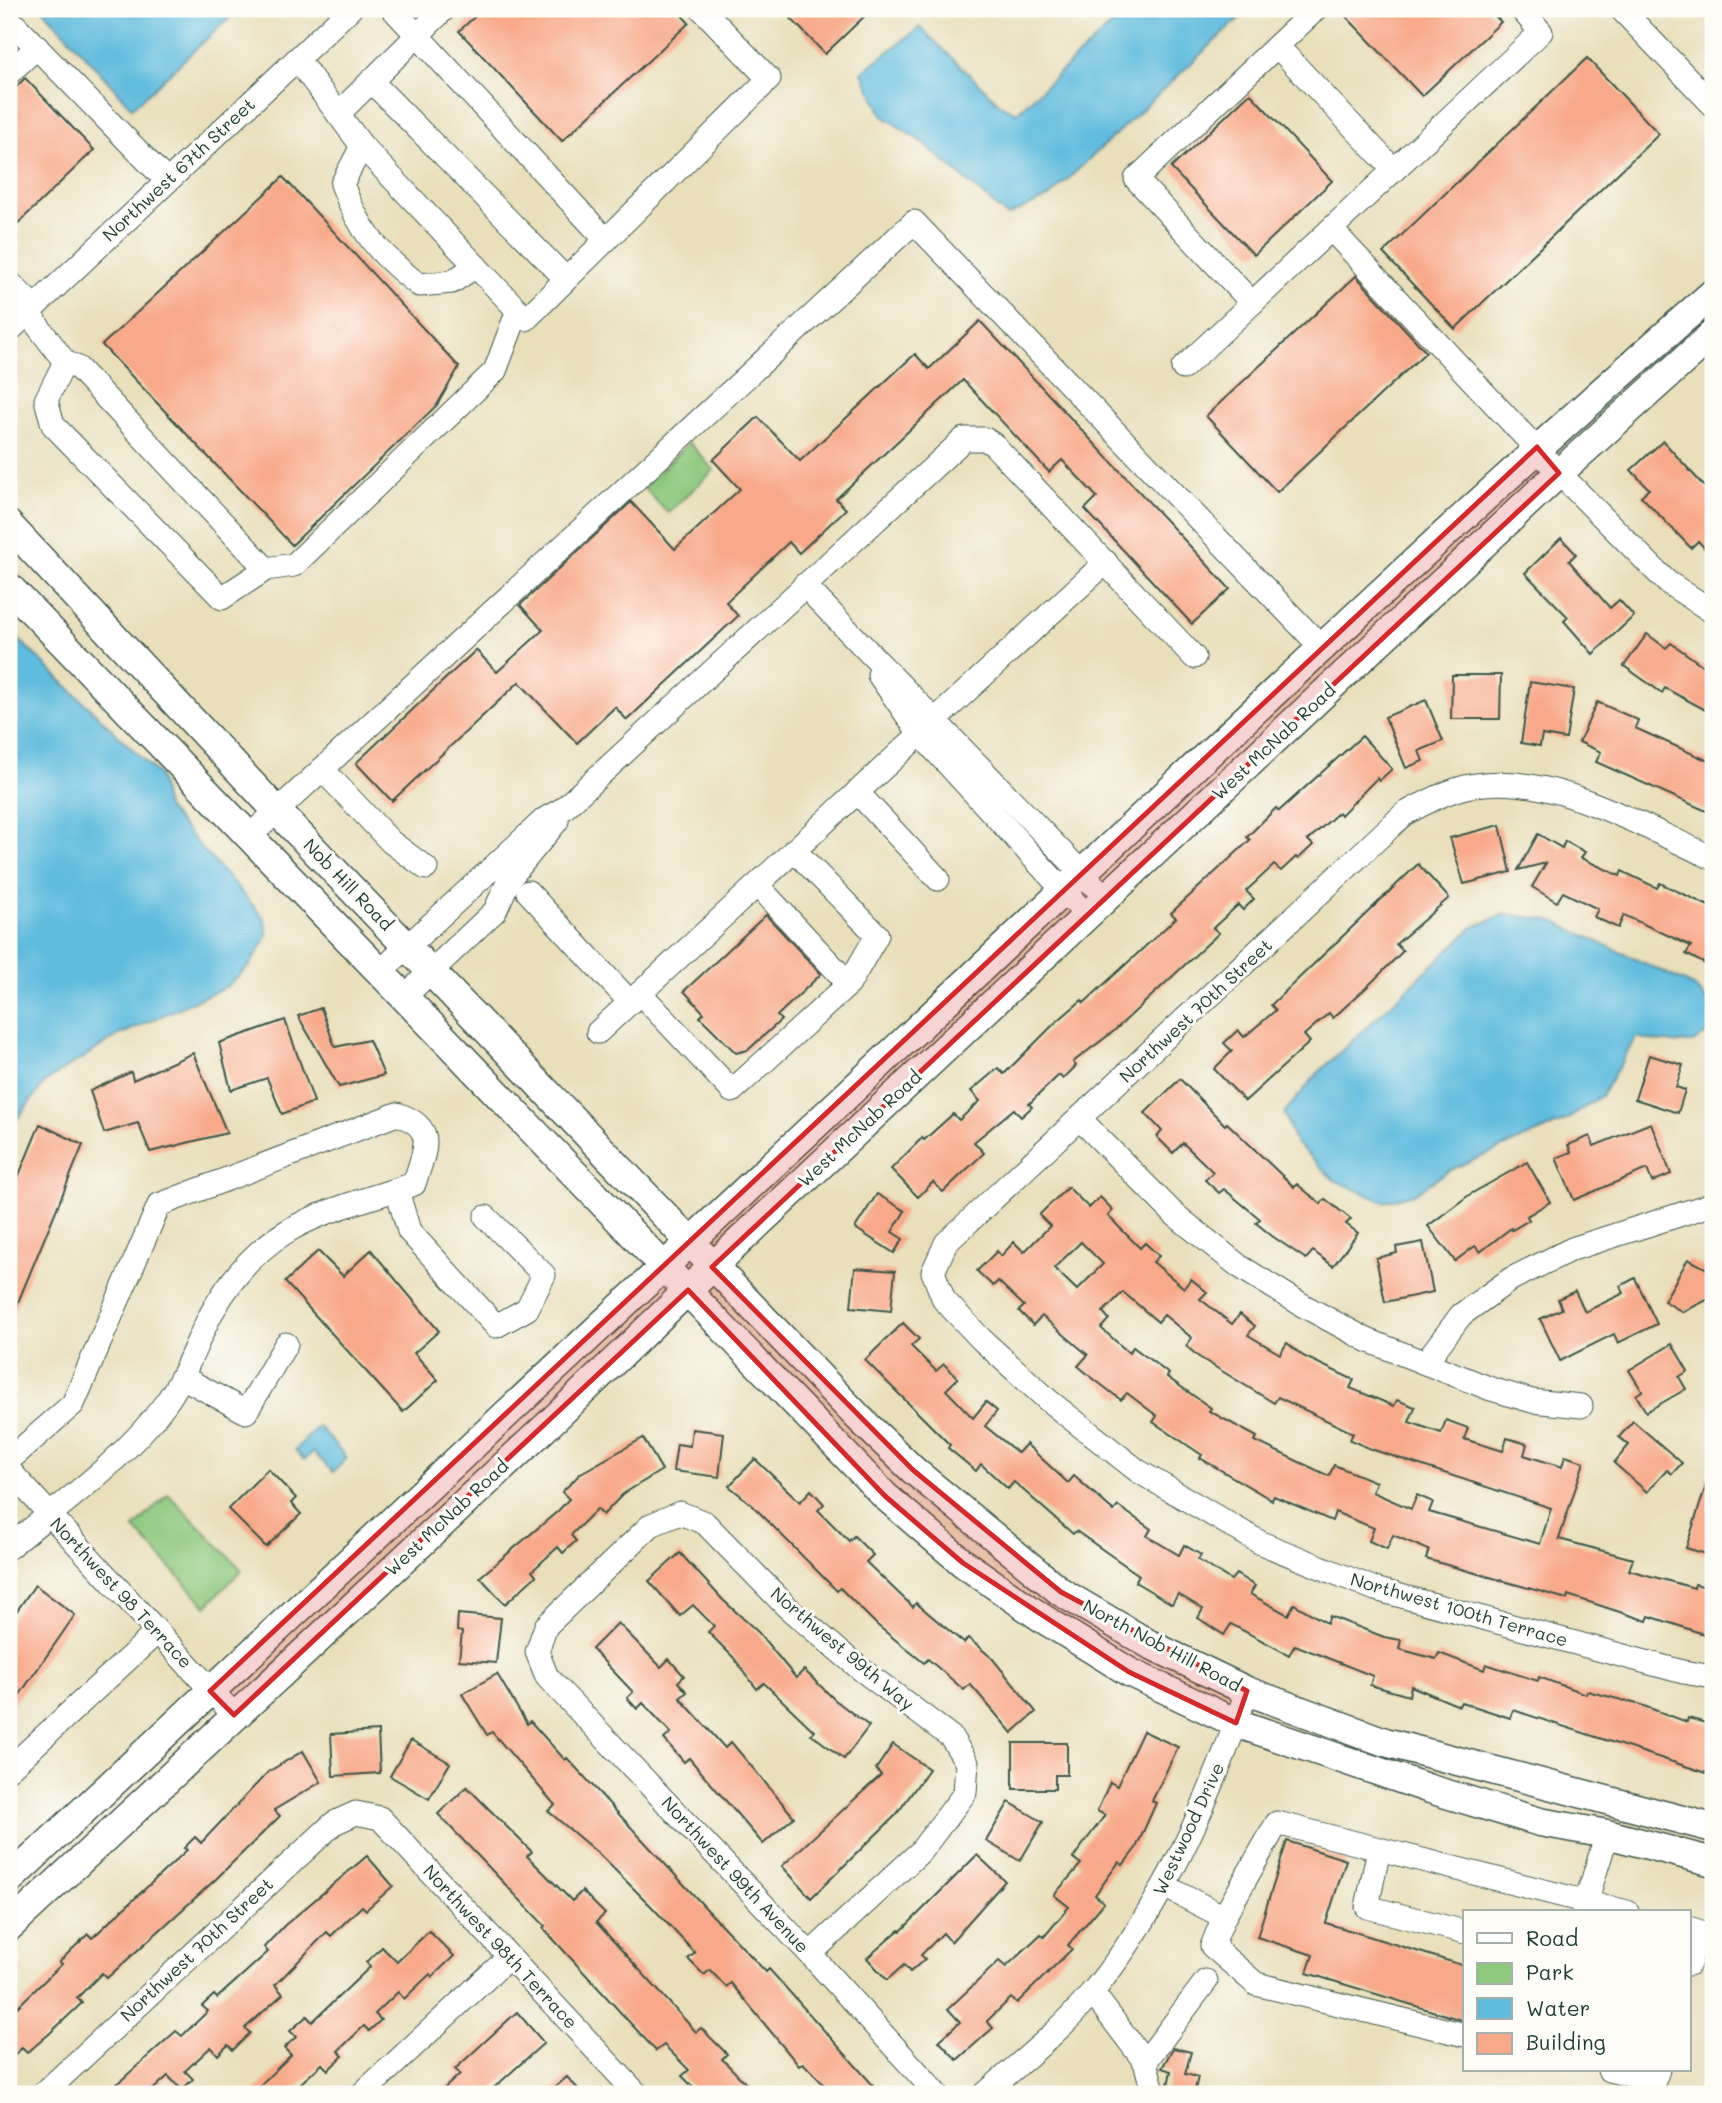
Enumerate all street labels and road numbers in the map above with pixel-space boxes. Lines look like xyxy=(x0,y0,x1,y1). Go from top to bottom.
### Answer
street label: Northwest 67th Street xyxy=(97,92,260,246)
street label: West McNab Road xyxy=(1206,678,1340,805)
street label: Nob Hill Road xyxy=(299,833,399,936)
street label: Northwest 70th Street xyxy=(1114,933,1277,1088)
street label: West McNab Road xyxy=(792,1065,926,1192)
street label: West McNab Road xyxy=(379,1454,513,1581)
street label: Northwest 98 Terrace xyxy=(45,1512,198,1673)
street label: Northwest 100th Terrace xyxy=(1348,1567,1571,1652)
street label: Northwest 99th Way xyxy=(766,1581,919,1715)
street label: North Nob Hill Road xyxy=(1079,1593,1246,1697)
street label: Westwood Drive xyxy=(1147,1758,1229,1899)
street label: Northwest 99th Avenue xyxy=(657,1791,815,1958)
street label: Northwest 98th Terrace xyxy=(418,1859,583,2034)
street label: Northwest 70th Street xyxy=(115,1872,278,2027)

